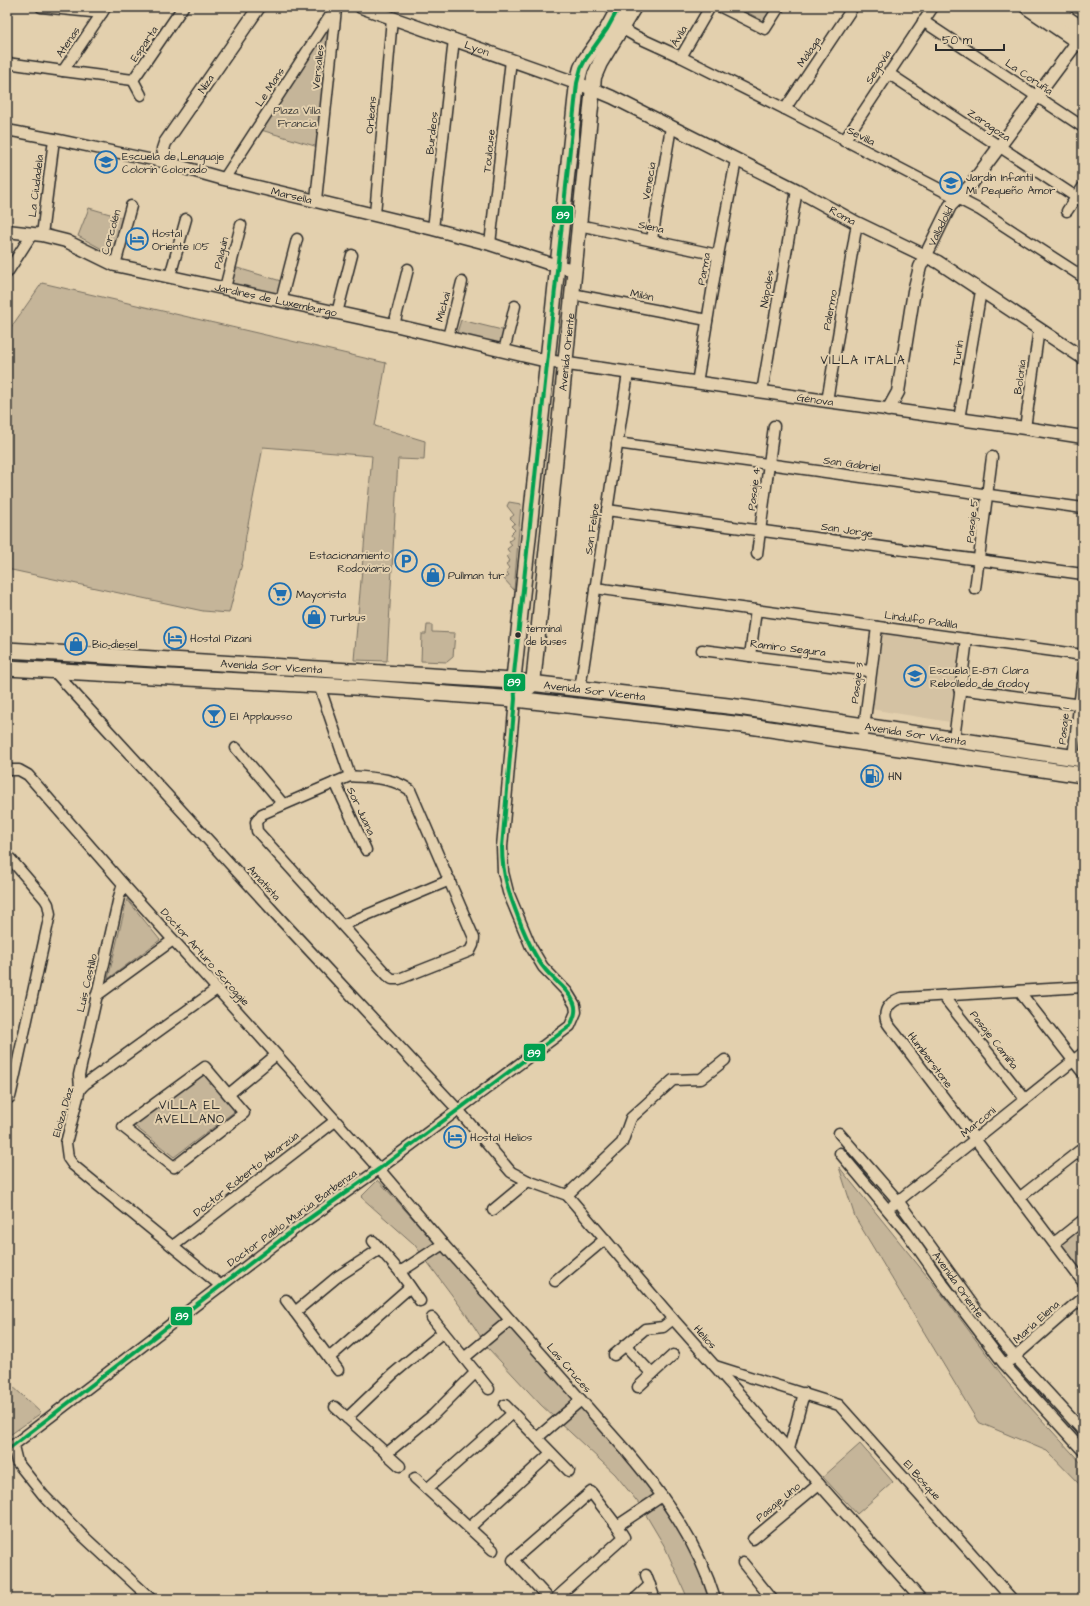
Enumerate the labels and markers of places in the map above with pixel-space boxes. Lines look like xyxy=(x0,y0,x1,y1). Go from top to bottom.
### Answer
school or university icon: Escuela de Lenguaje Colorín Colorado xyxy=(93,149,119,175)
place label: Escuela de Lenguaje Colorín Colorado xyxy=(122,149,224,177)
school or university icon: Jardín Infantil Mi Pequeño Amor xyxy=(938,170,964,196)
place label: Jardín Infantil Mi Pequeño Amor xyxy=(966,170,1055,198)
hotel icon: Hostal Oriente 105 xyxy=(124,226,150,252)
place label: Hostal Oriente 105 xyxy=(152,226,210,254)
place label: Estacionamiento Rodoviario xyxy=(310,548,391,576)
parking icon: Estacionamiento Rodoviario xyxy=(393,548,419,574)
shop icon: Pullman tur xyxy=(420,562,446,588)
place label: Pullman tur xyxy=(448,568,504,583)
supermarket icon: Mayorista xyxy=(267,581,293,607)
place label: Mayorista xyxy=(296,587,347,603)
shop icon: Turbus xyxy=(301,604,327,630)
place label: Turbus xyxy=(330,610,366,625)
place label: terminal de buses xyxy=(526,622,567,649)
hotel icon: Hostal Pizani xyxy=(162,625,188,651)
marker: terminal de buses xyxy=(513,630,523,640)
shop icon: Bio-diesel xyxy=(63,631,89,657)
place label: Hostal Pizani xyxy=(190,631,252,646)
place label: Bio-diesel xyxy=(92,637,138,652)
school or university icon: Escuela E-871 Clara Rebolledo de Godoy xyxy=(902,663,928,689)
place label: Escuela E-871 Clara Rebolledo de Godoy xyxy=(930,663,1029,692)
bar icon: El Applausso xyxy=(201,703,227,729)
place label: El Applausso xyxy=(230,709,293,724)
fuel station icon: HN xyxy=(859,763,885,789)
place label: HN xyxy=(888,769,902,784)
hotel icon: Hostal Helios xyxy=(442,1124,468,1150)
place label: Hostal Helios xyxy=(470,1130,533,1145)

